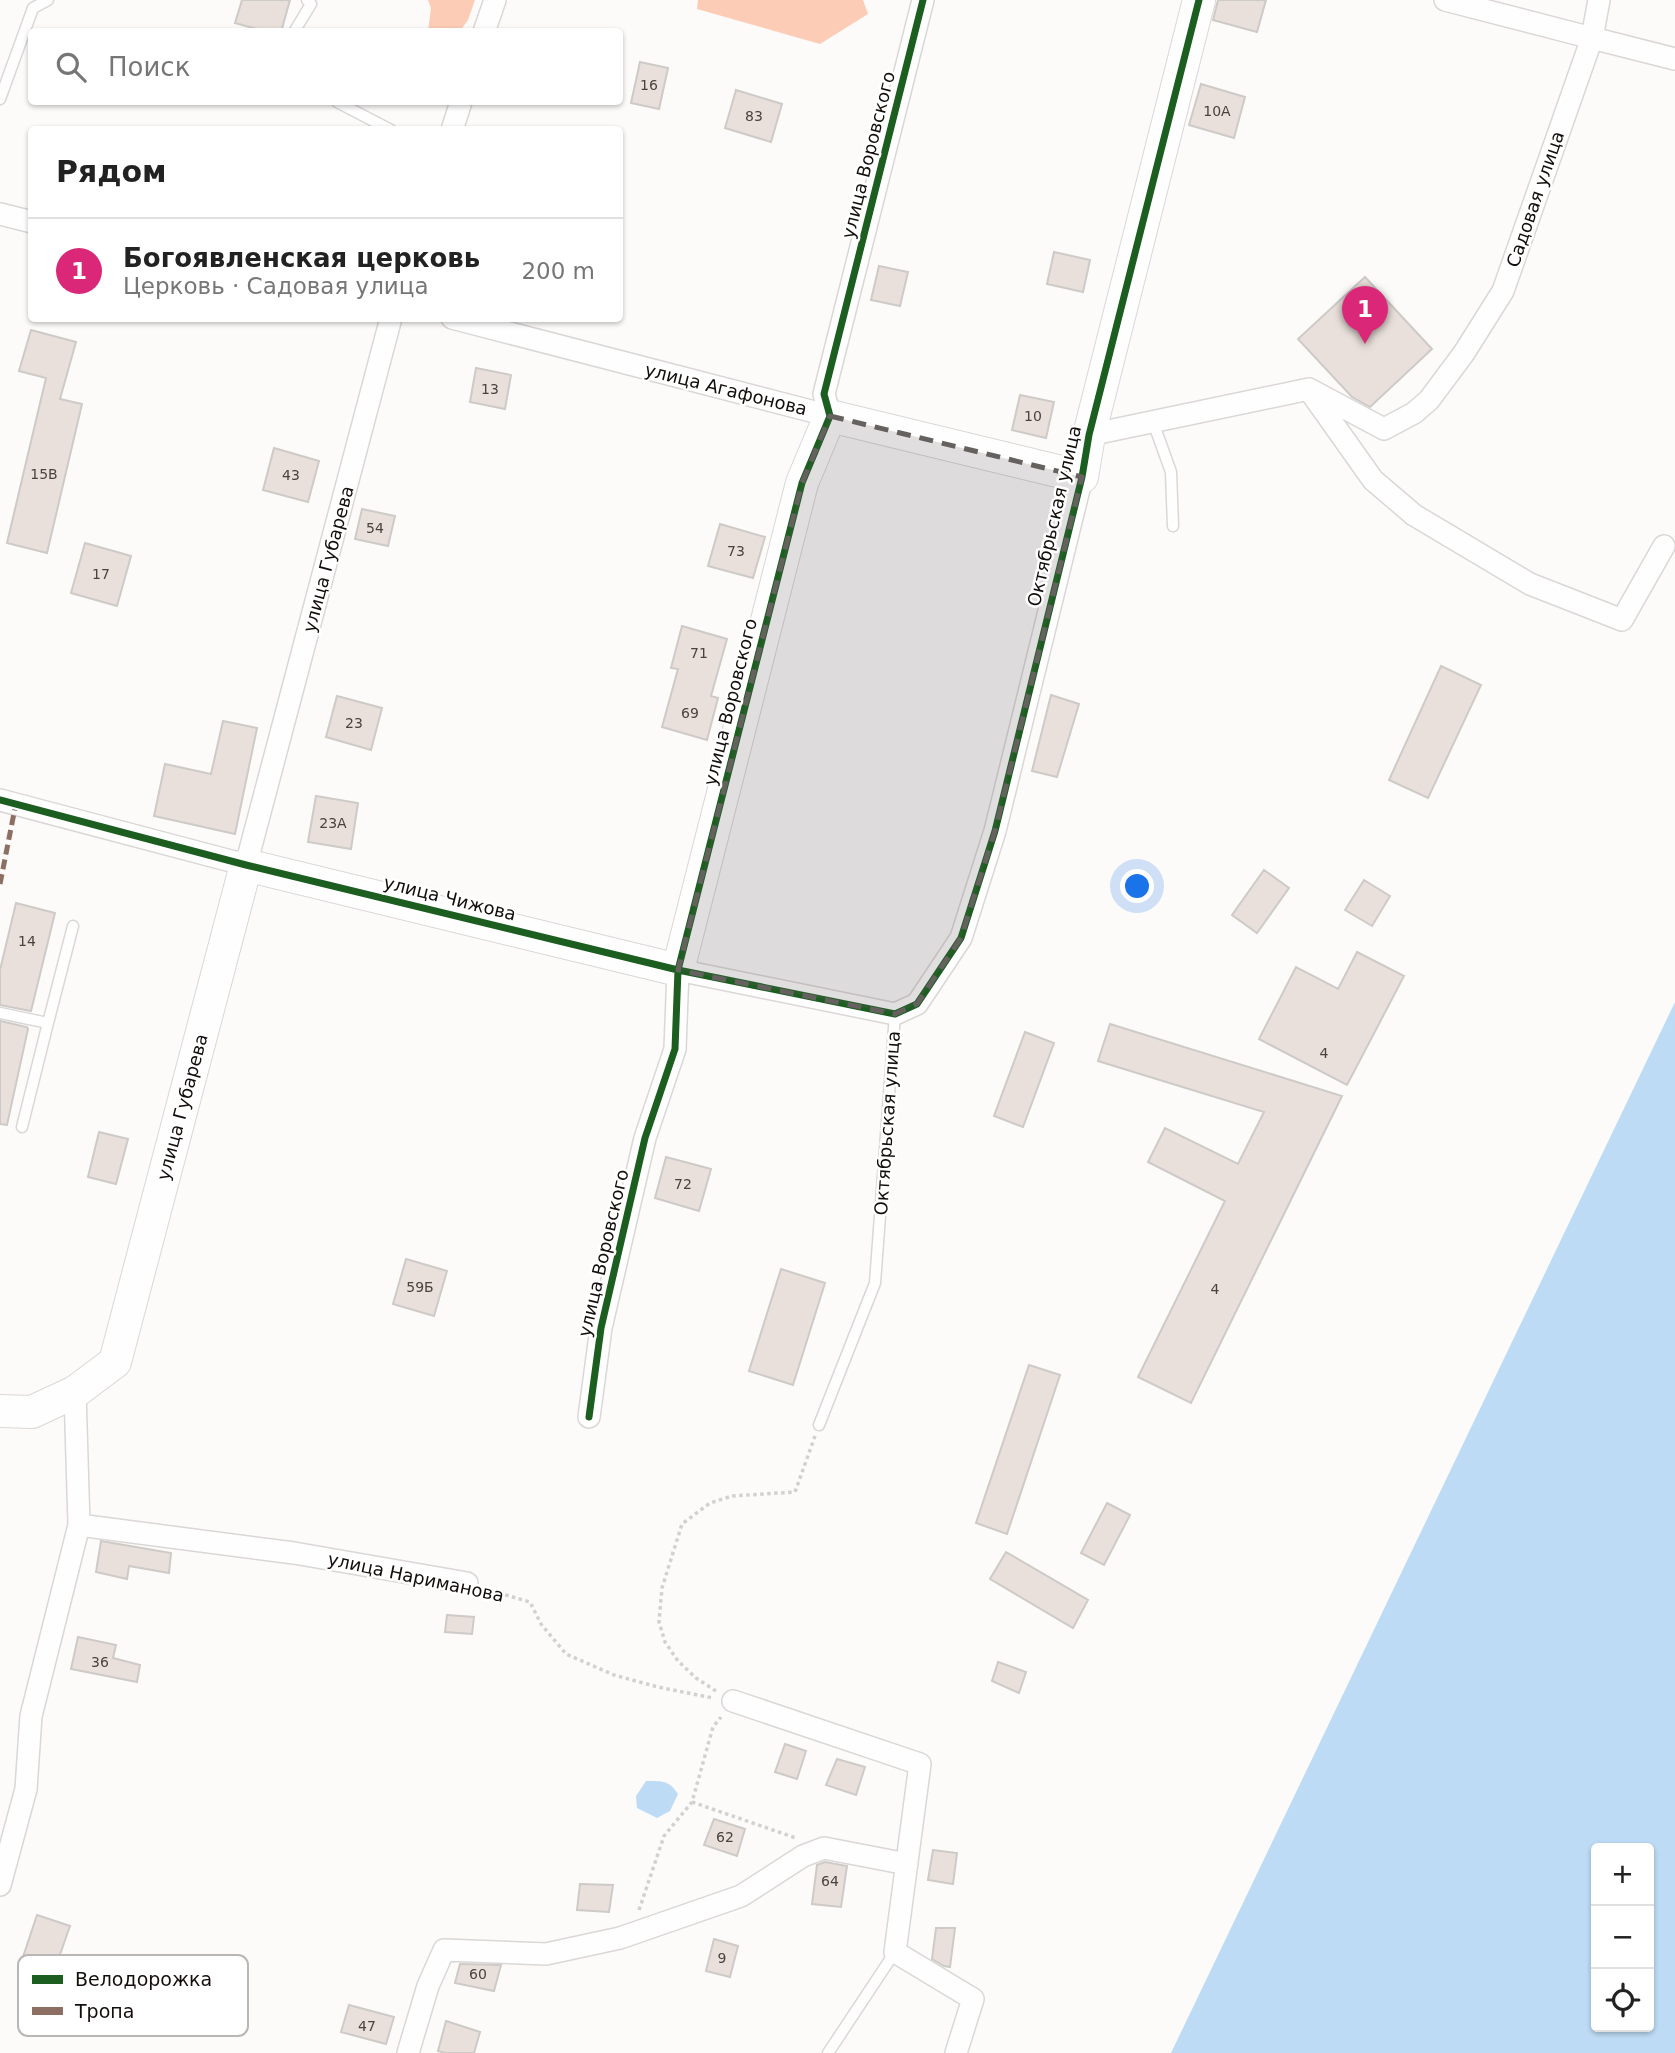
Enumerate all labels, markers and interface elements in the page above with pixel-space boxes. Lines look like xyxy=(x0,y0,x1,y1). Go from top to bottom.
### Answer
search box xyxy=(28,28,623,105)
icon: search xyxy=(52,48,90,86)
text: Поиск xyxy=(108,52,190,82)
street label: улица Воровского xyxy=(837,69,899,241)
house number: 16 xyxy=(640,77,658,93)
house number: 10А xyxy=(1203,103,1231,119)
house number: 83 xyxy=(745,108,763,124)
street label: Садовая улица xyxy=(1502,128,1568,270)
text: Рядом xyxy=(56,154,167,189)
text: Богоявленская церковь xyxy=(123,243,480,273)
text: 1 xyxy=(71,258,87,284)
text: 200 m xyxy=(521,258,595,284)
text: Церковь · Садовая улица xyxy=(123,273,429,299)
pin: 1 xyxy=(1342,286,1388,344)
street label: улица Агафонова xyxy=(643,359,809,419)
house number: 13 xyxy=(481,381,499,397)
house number: 10 xyxy=(1024,408,1042,424)
street label: Октябрьская улица xyxy=(1023,424,1085,608)
house number: 15В xyxy=(30,466,58,482)
house number: 43 xyxy=(282,467,300,483)
street label: улица Губарева xyxy=(298,483,358,635)
house number: 54 xyxy=(366,520,384,536)
house number: 73 xyxy=(727,543,745,559)
house number: 17 xyxy=(92,566,110,582)
street label: улица Воровского xyxy=(699,616,761,788)
house number: 71 xyxy=(690,645,708,661)
house number: 69 xyxy=(681,705,699,721)
house number: 23 xyxy=(345,715,363,731)
house number: 23А xyxy=(319,815,347,831)
your location xyxy=(1120,869,1154,903)
street label: улица Чижова xyxy=(382,871,518,925)
house number: 14 xyxy=(18,933,36,949)
street label: Октябрьская улица xyxy=(870,1030,904,1216)
street label: улица Губарева xyxy=(152,1031,212,1183)
house number: 4 xyxy=(1320,1045,1329,1061)
street label: улица Воровского xyxy=(573,1167,633,1339)
house number: 72 xyxy=(674,1176,692,1192)
house number: 59Б xyxy=(406,1279,434,1295)
house number: 4 xyxy=(1211,1281,1220,1297)
street label: улица Нариманова xyxy=(326,1548,506,1606)
house number: 36 xyxy=(91,1654,109,1670)
house number: 62 xyxy=(716,1829,734,1845)
map controls xyxy=(1591,1843,1654,2032)
button: + xyxy=(1591,1843,1654,1906)
house number: 64 xyxy=(821,1873,839,1889)
button: − xyxy=(1591,1906,1654,1969)
house number: 9 xyxy=(718,1950,726,1966)
legend xyxy=(18,1955,248,2036)
house number: 60 xyxy=(469,1966,487,1982)
text: Велодорожка xyxy=(75,1968,212,1990)
button: locate xyxy=(1591,1969,1654,2032)
text: Тропа xyxy=(74,2000,134,2022)
house number: 47 xyxy=(358,2018,376,2034)

